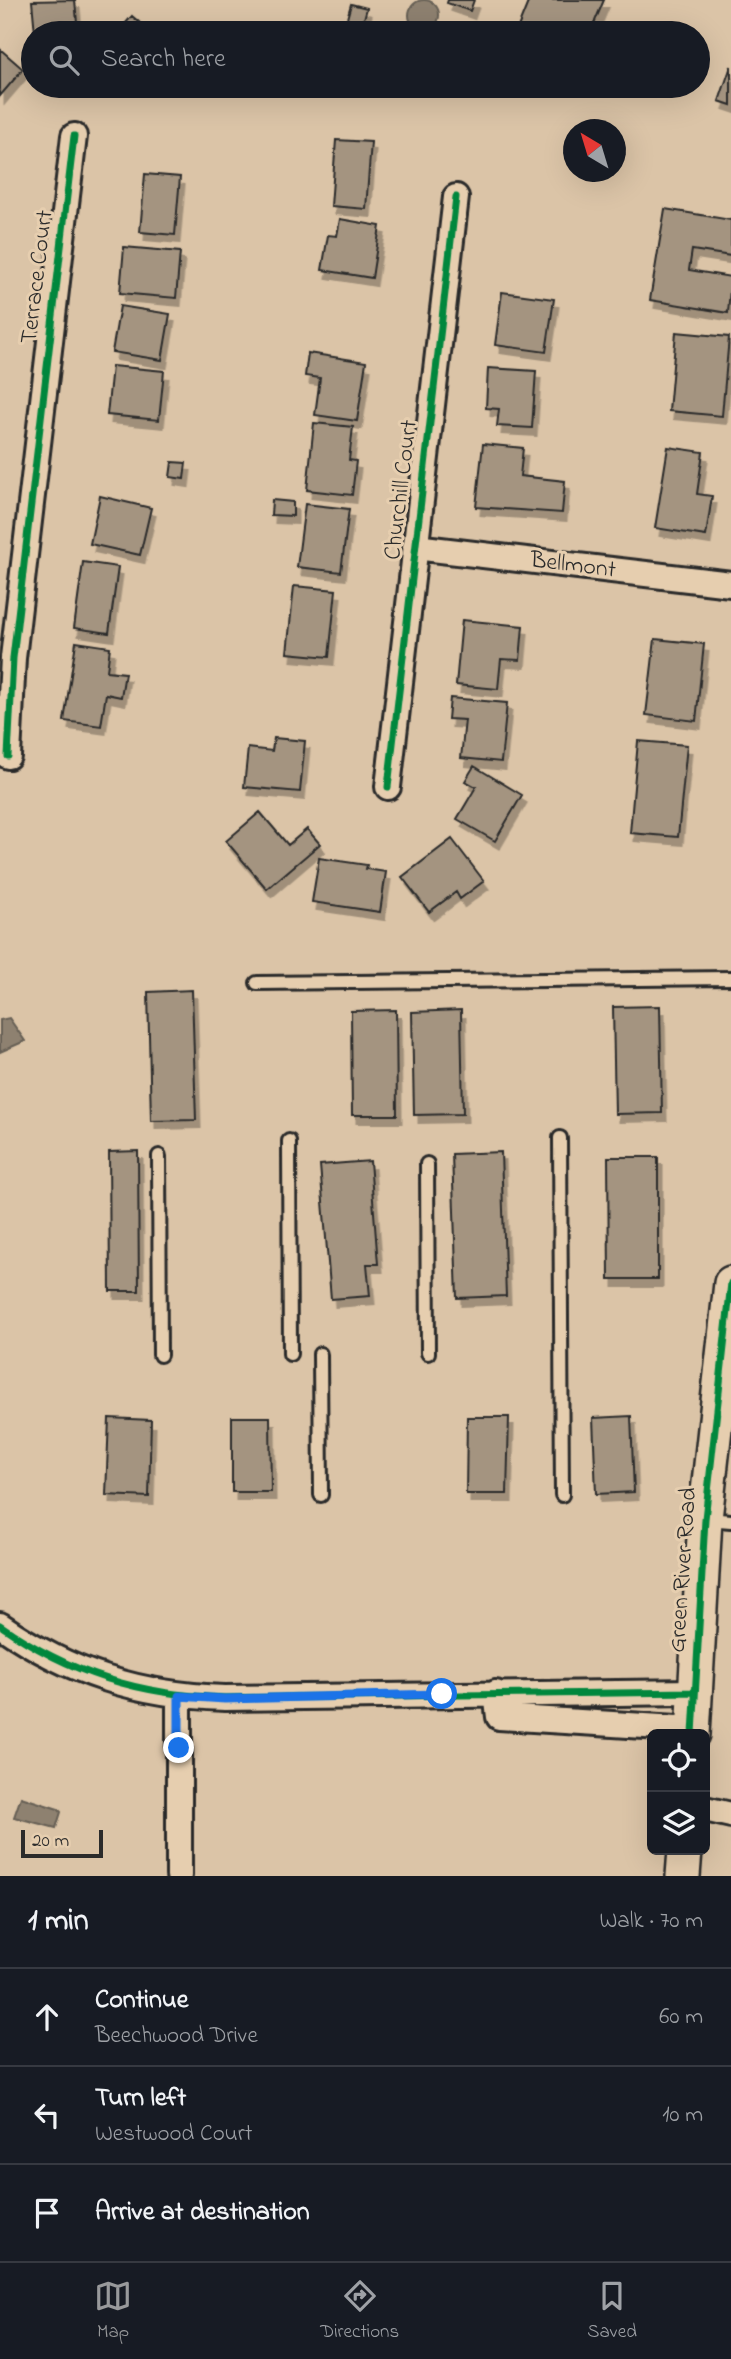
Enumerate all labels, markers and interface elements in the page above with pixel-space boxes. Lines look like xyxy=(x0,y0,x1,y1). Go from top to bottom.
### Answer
search box xyxy=(21,21,710,98)
icon: search xyxy=(45,41,83,79)
text: Search here xyxy=(101,41,226,79)
north arrow xyxy=(563,119,626,182)
street label: Terrace Court xyxy=(12,208,64,346)
street label: Churchill Court xyxy=(376,418,428,562)
street label: Bellmont xyxy=(527,543,618,589)
street label: Green River Road xyxy=(661,1486,707,1654)
route start xyxy=(426,1678,457,1709)
map controls xyxy=(647,1729,710,1855)
button: locate xyxy=(647,1729,710,1792)
route end xyxy=(163,1732,194,1763)
button: layers xyxy=(647,1792,710,1855)
scale bar xyxy=(21,1827,103,1859)
text: 20 m xyxy=(32,1828,69,1855)
text: 1 min xyxy=(28,1900,89,1944)
text: Walk · 70 m xyxy=(599,1905,703,1938)
text: Continue xyxy=(95,1982,188,2020)
icon: ahead xyxy=(28,1998,66,2036)
text: 60 m xyxy=(659,2001,703,2034)
text: Beechwood Drive xyxy=(95,2020,258,2053)
text: Turn left xyxy=(95,2080,186,2118)
icon: left xyxy=(28,2096,66,2134)
text: 10 m xyxy=(662,2099,703,2132)
text: Westwood Court xyxy=(95,2118,253,2151)
icon: arrive xyxy=(28,2194,66,2232)
text: Arrive at destination xyxy=(95,2194,310,2232)
tab: Map xyxy=(94,2277,132,2346)
tab: Directions xyxy=(320,2277,399,2346)
tab: Saved xyxy=(587,2277,637,2346)

